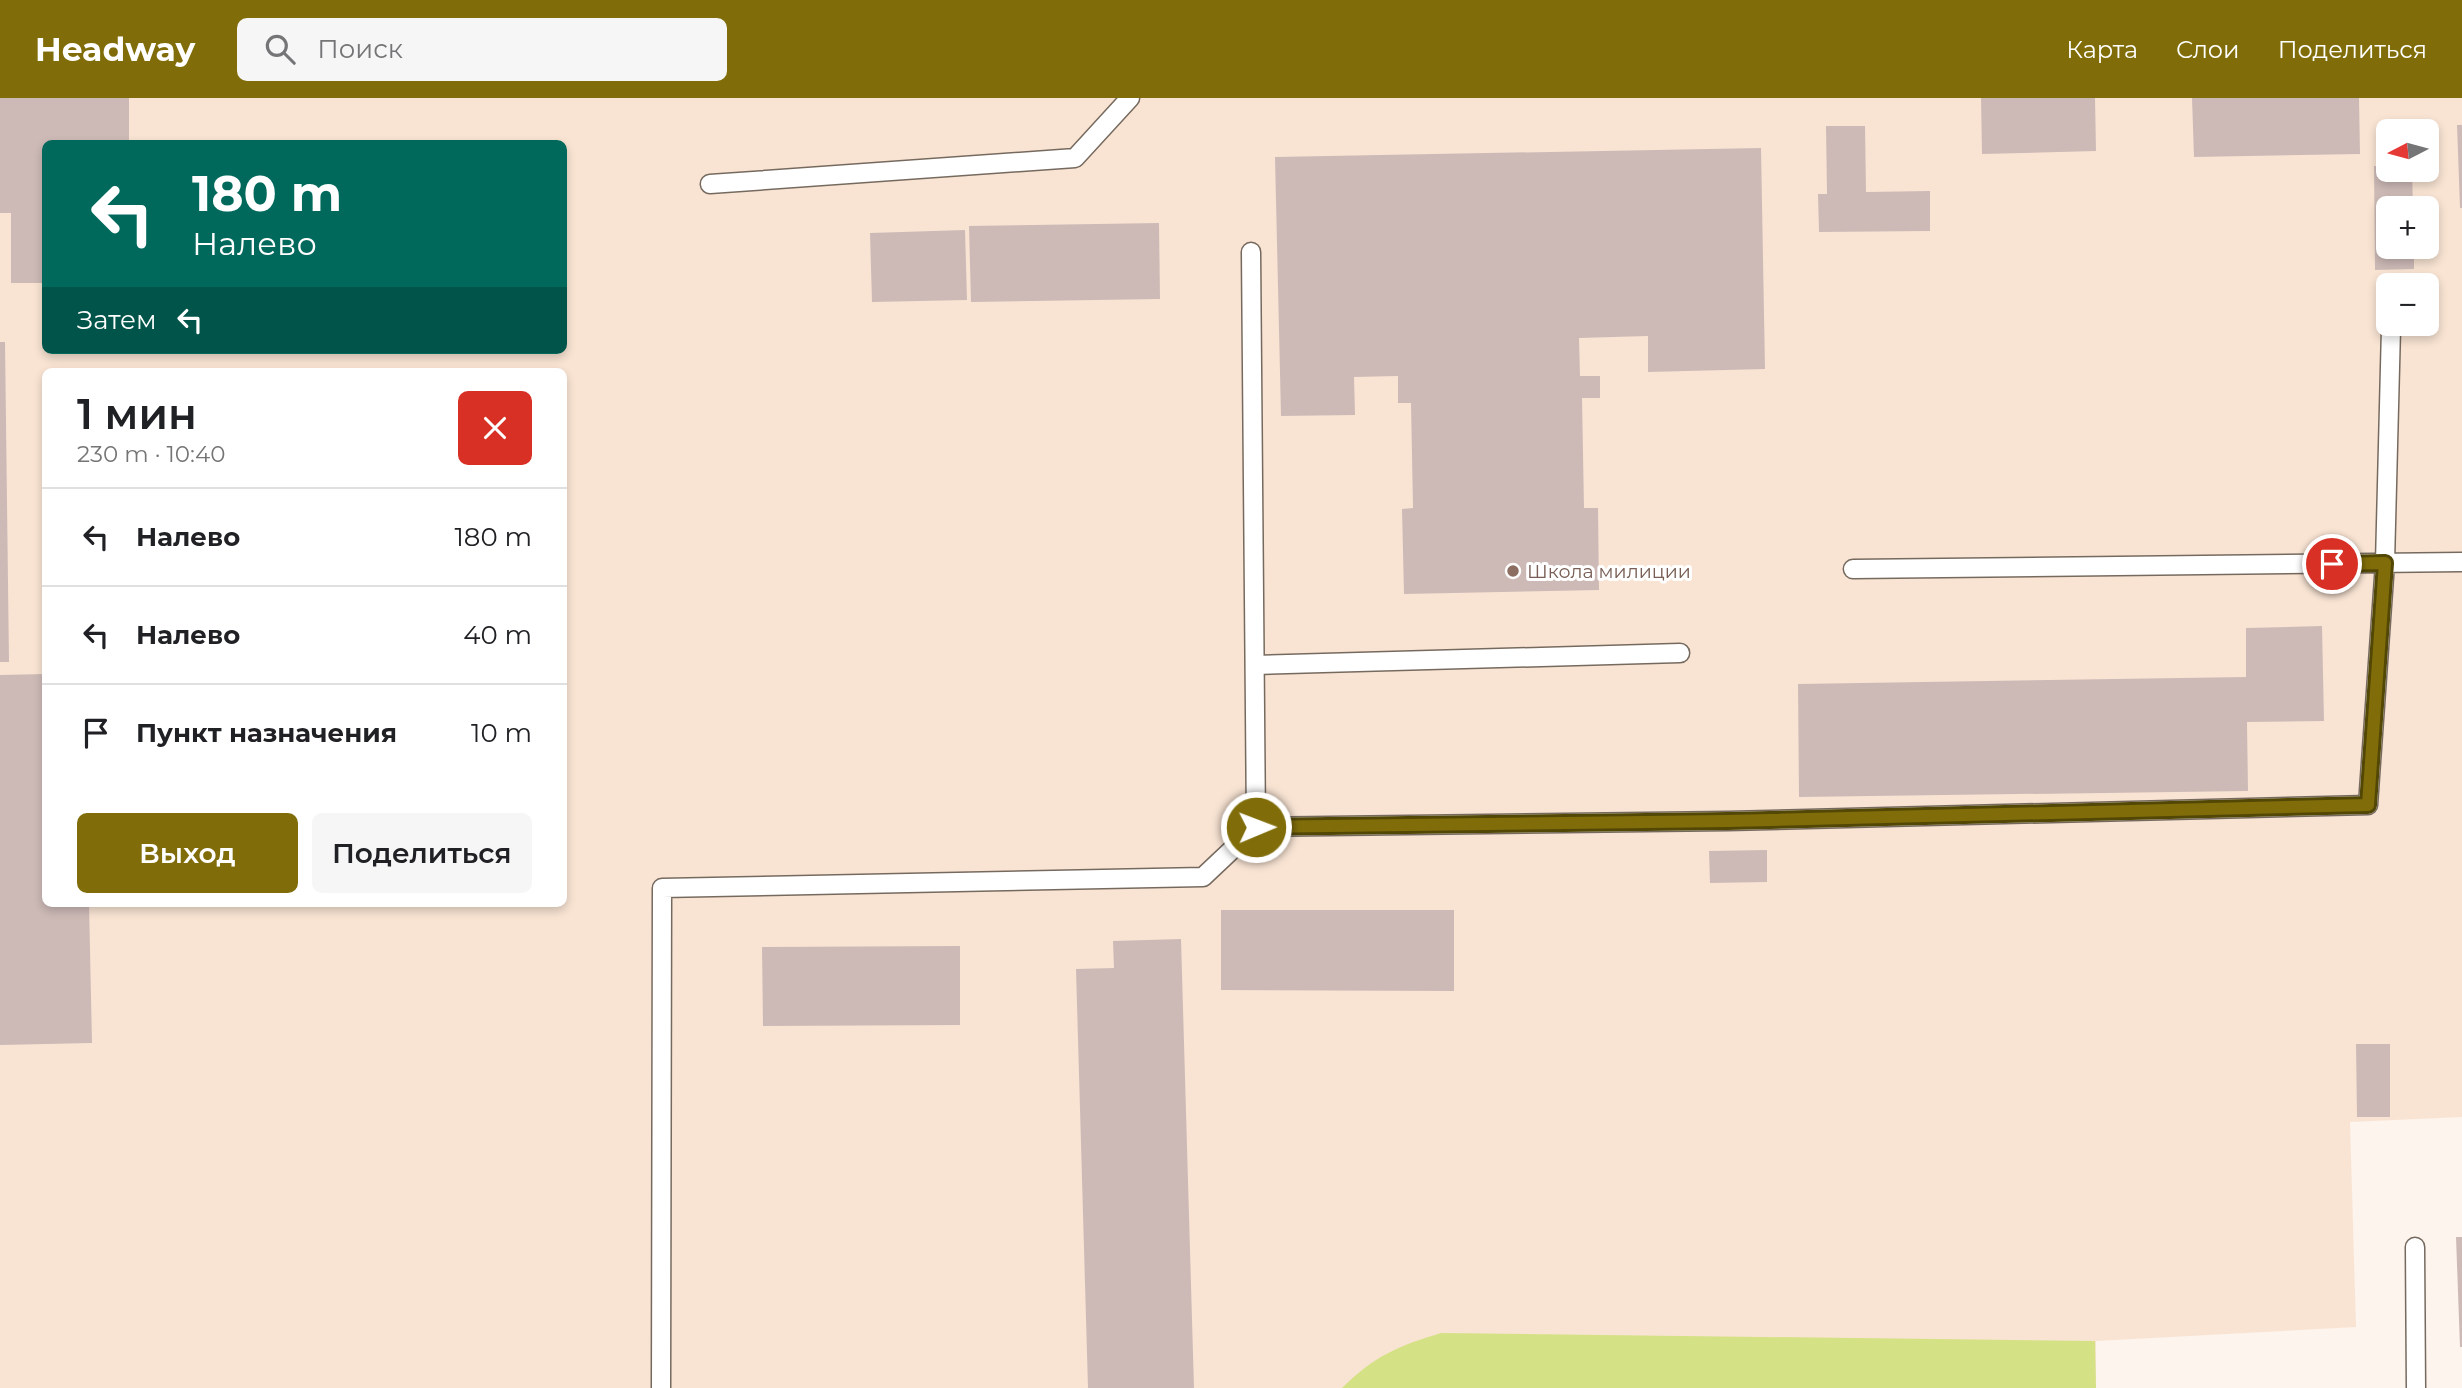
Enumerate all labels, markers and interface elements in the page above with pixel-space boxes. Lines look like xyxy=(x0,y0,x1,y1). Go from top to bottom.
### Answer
search box xyxy=(237,18,727,81)
text: Headway xyxy=(35,29,195,69)
icon: search xyxy=(261,30,299,68)
text: Поиск xyxy=(317,33,403,65)
text: Карта xyxy=(2066,35,2138,64)
text: Слои xyxy=(2176,35,2240,64)
text: Поделиться xyxy=(2278,35,2427,64)
north arrow xyxy=(2376,119,2440,182)
map controls xyxy=(2376,119,2439,336)
text: 180 m xyxy=(192,164,342,223)
icon: left xyxy=(77,168,168,259)
button: + xyxy=(2376,196,2439,259)
text: Налево xyxy=(192,224,317,263)
button: − xyxy=(2376,273,2439,336)
icon: left xyxy=(171,301,209,339)
text: Затем xyxy=(77,304,157,336)
text: 1 мин xyxy=(77,388,197,440)
button: close xyxy=(458,391,532,465)
text: 230 m · 10:40 xyxy=(77,440,225,468)
icon: left xyxy=(77,518,115,556)
text: Налево xyxy=(136,521,240,553)
text: 180 m xyxy=(454,521,532,553)
pin xyxy=(2302,534,2362,594)
icon: arrive xyxy=(2313,545,2351,583)
place label: Школа милиции xyxy=(1527,560,1691,583)
marker: Школа милиции xyxy=(1505,563,1521,579)
icon: left xyxy=(77,616,115,654)
text: Налево xyxy=(136,619,240,651)
text: 40 m xyxy=(463,619,532,651)
icon: arrive xyxy=(77,714,115,752)
text: Пункт назначения xyxy=(136,717,397,749)
text: 10 m xyxy=(471,717,532,749)
position arrow xyxy=(1219,790,1293,864)
button: Выход xyxy=(77,813,298,893)
button: Поделиться xyxy=(312,813,532,893)

